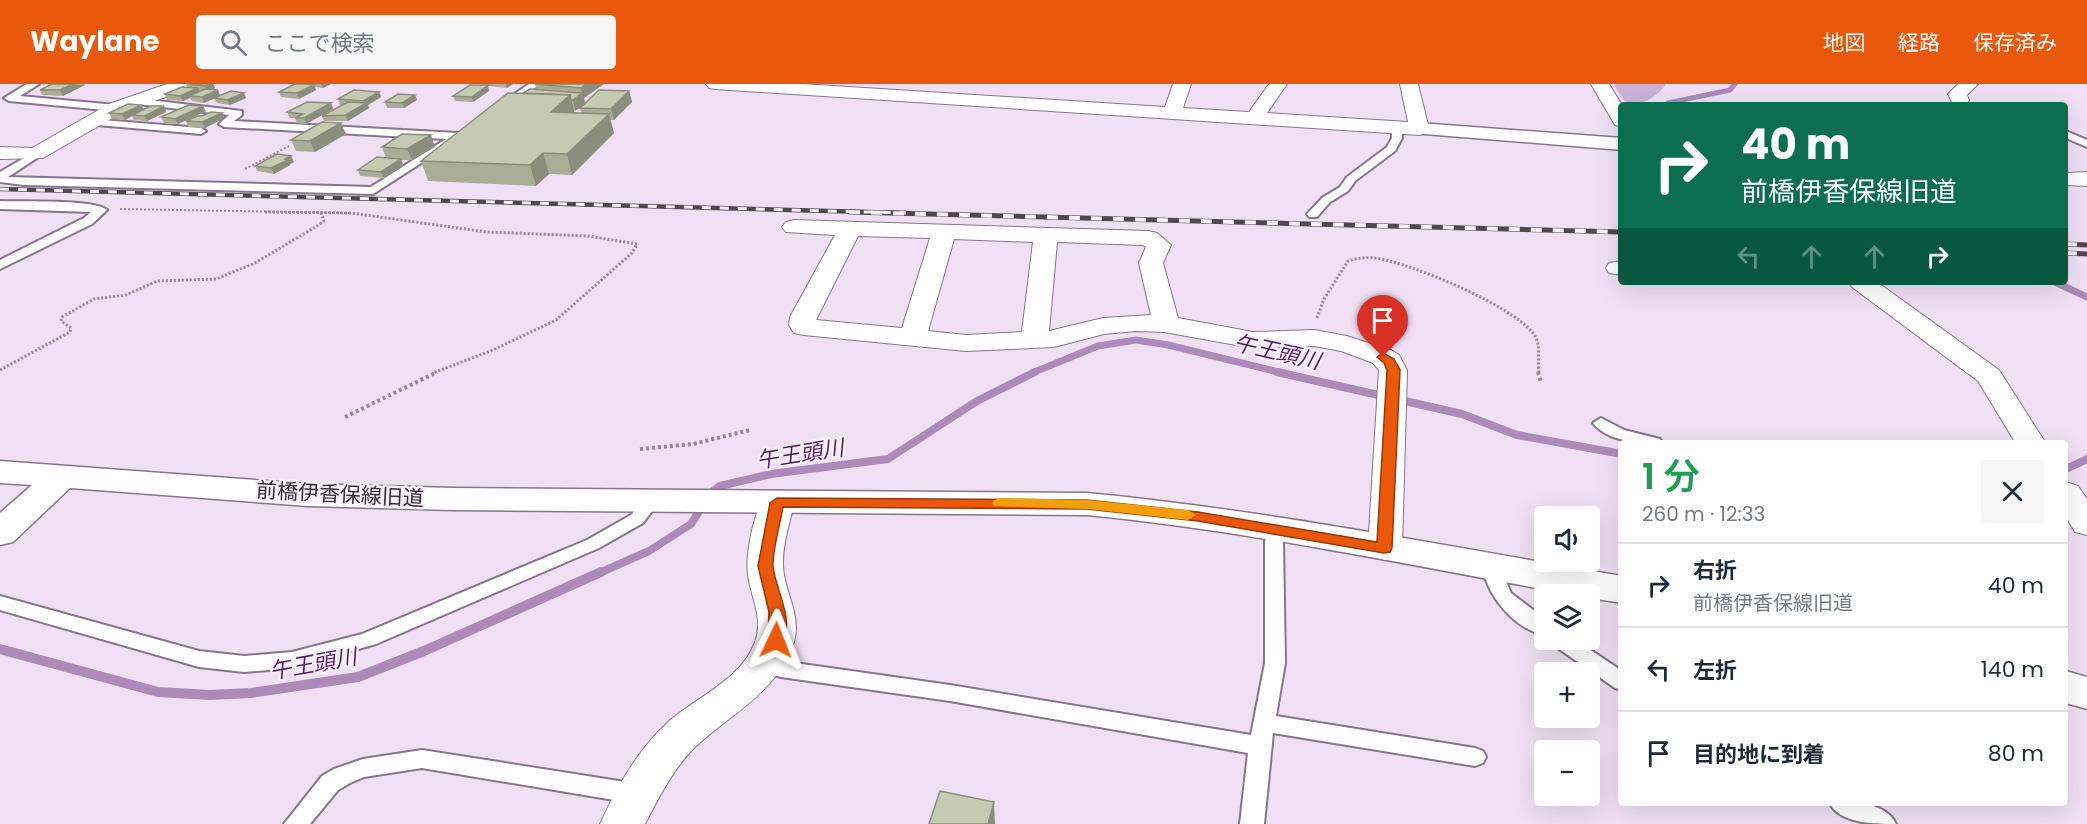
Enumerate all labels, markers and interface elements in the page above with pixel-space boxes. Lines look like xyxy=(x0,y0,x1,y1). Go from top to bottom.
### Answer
search box xyxy=(196,15,616,69)
text: Waylane xyxy=(30,22,160,61)
icon: search xyxy=(217,26,250,59)
text: ここで検索 xyxy=(265,28,375,59)
text: 地図 xyxy=(1823,28,1865,57)
text: 経路 xyxy=(1898,28,1940,57)
text: 保存済み xyxy=(1973,28,2057,57)
text: 40 m xyxy=(1741,115,1850,174)
icon: right xyxy=(1642,126,1720,204)
text: 前橋伊香保線旧道 xyxy=(1741,173,1957,210)
icon: left xyxy=(1732,240,1765,273)
icon: ahead xyxy=(1795,240,1828,273)
icon: ahead xyxy=(1858,240,1891,273)
icon: right xyxy=(1921,240,1954,273)
pin xyxy=(1357,295,1408,357)
icon: arrive xyxy=(1366,304,1399,337)
water label: 午王頭川 xyxy=(1231,327,1325,377)
water label: 午王頭川 xyxy=(754,431,848,476)
text: 1 分 xyxy=(1642,451,1700,502)
button: close xyxy=(1981,460,2044,523)
street label: 前橋伊香保線旧道 xyxy=(255,475,425,513)
text: 260 m · 12:33 xyxy=(1642,500,1765,528)
map controls xyxy=(1534,506,1600,806)
button: sound xyxy=(1534,506,1600,572)
text: 右折 xyxy=(1693,555,1737,586)
icon: right xyxy=(1642,569,1675,602)
text: 40 m xyxy=(1988,570,2044,601)
button: layers xyxy=(1534,584,1600,650)
text: 前橋伊香保線旧道 xyxy=(1693,589,1853,617)
position arrow xyxy=(744,608,808,672)
water label: 午王頭川 xyxy=(267,641,361,687)
icon: left xyxy=(1642,653,1675,686)
text: 140 m xyxy=(1981,654,2044,685)
text: 左折 xyxy=(1693,655,1737,686)
button: + xyxy=(1534,662,1600,728)
icon: arrive xyxy=(1642,737,1675,770)
text: 80 m xyxy=(1988,738,2044,769)
text: 目的地に到着 xyxy=(1693,739,1825,770)
button: − xyxy=(1534,740,1600,806)

